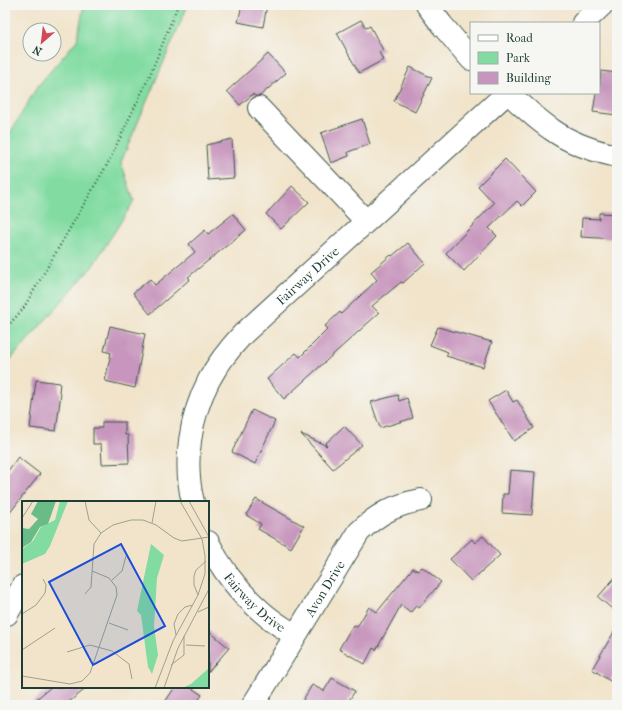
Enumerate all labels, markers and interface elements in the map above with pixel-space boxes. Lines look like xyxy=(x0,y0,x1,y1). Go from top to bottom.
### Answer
north arrow xyxy=(22,22,62,62)
legend xyxy=(470,22,600,94)
text: Road xyxy=(506,31,533,45)
text: N xyxy=(30,42,44,58)
text: Park xyxy=(506,51,531,65)
text: Building xyxy=(506,71,551,85)
street label: Fairway Drive xyxy=(273,243,342,308)
inset map xyxy=(22,501,209,688)
street label: Avon Drive xyxy=(301,557,348,620)
street label: Fairway Drive xyxy=(221,570,289,635)

